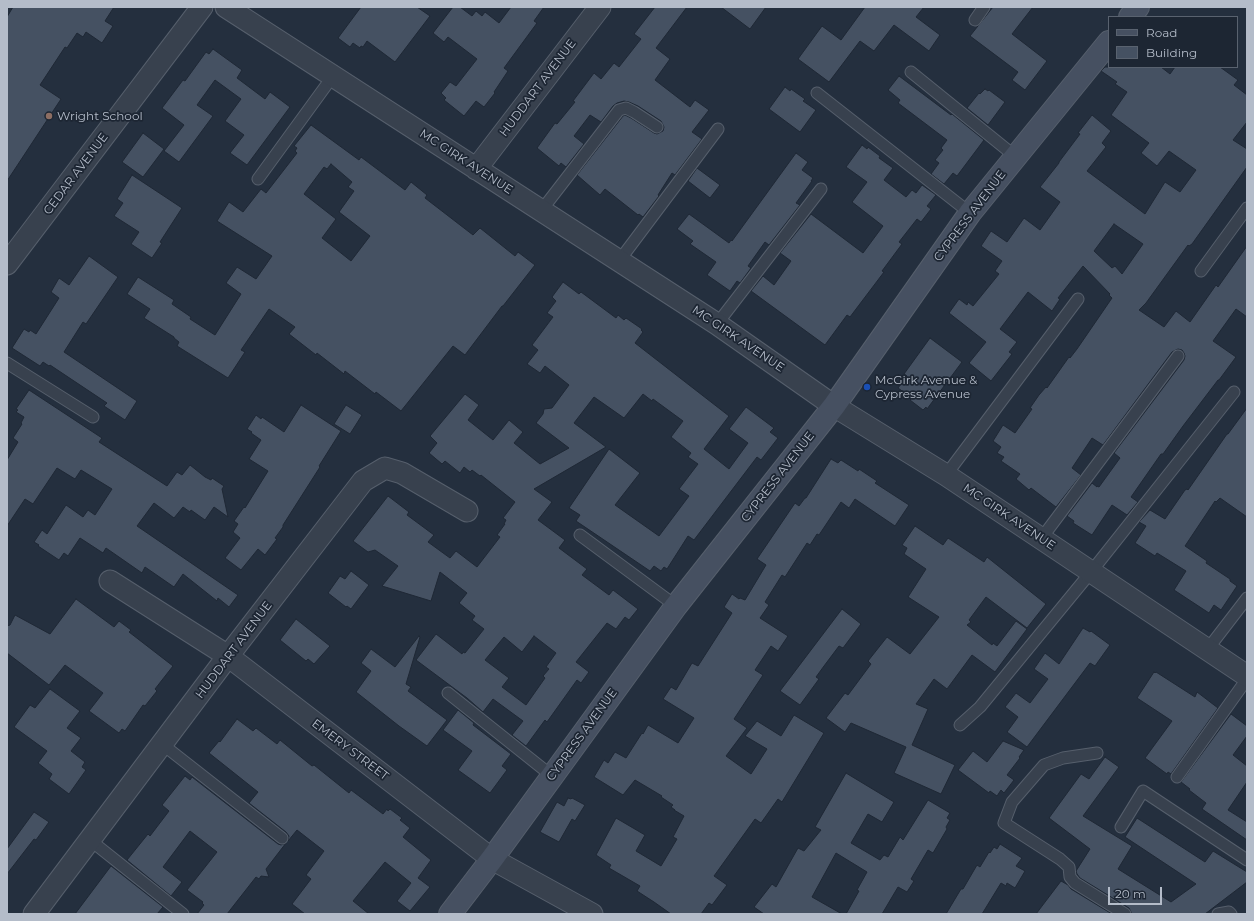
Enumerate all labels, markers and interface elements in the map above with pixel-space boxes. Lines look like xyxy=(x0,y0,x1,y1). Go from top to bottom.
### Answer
legend xyxy=(1108,16,1238,68)
text: Road xyxy=(1146,25,1177,40)
street label: HUDDART AVENUE xyxy=(497,37,579,139)
text: Building xyxy=(1146,45,1197,60)
place label: Wright School xyxy=(57,109,143,123)
marker: Wright School xyxy=(44,111,54,121)
street label: MC GIRK AVENUE xyxy=(417,127,515,197)
street label: CEDAR AVENUE xyxy=(41,130,111,218)
street label: CYPRESS AVENUE xyxy=(931,168,1009,264)
street label: MC GIRK AVENUE xyxy=(689,303,787,375)
place label: McGirk Avenue & Cypress Avenue xyxy=(875,373,977,401)
marker: McGirk Avenue & Cypress Avenue xyxy=(862,382,872,392)
street label: CYPRESS AVENUE xyxy=(738,429,818,525)
street label: MC GIRK AVENUE xyxy=(960,481,1058,553)
street label: HUDDART AVENUE xyxy=(193,599,275,701)
street label: CYPRESS AVENUE xyxy=(544,686,620,784)
street label: EMERY STREET xyxy=(309,716,391,784)
scale bar xyxy=(1110,879,1164,905)
text: 20 m xyxy=(1115,886,1146,901)

